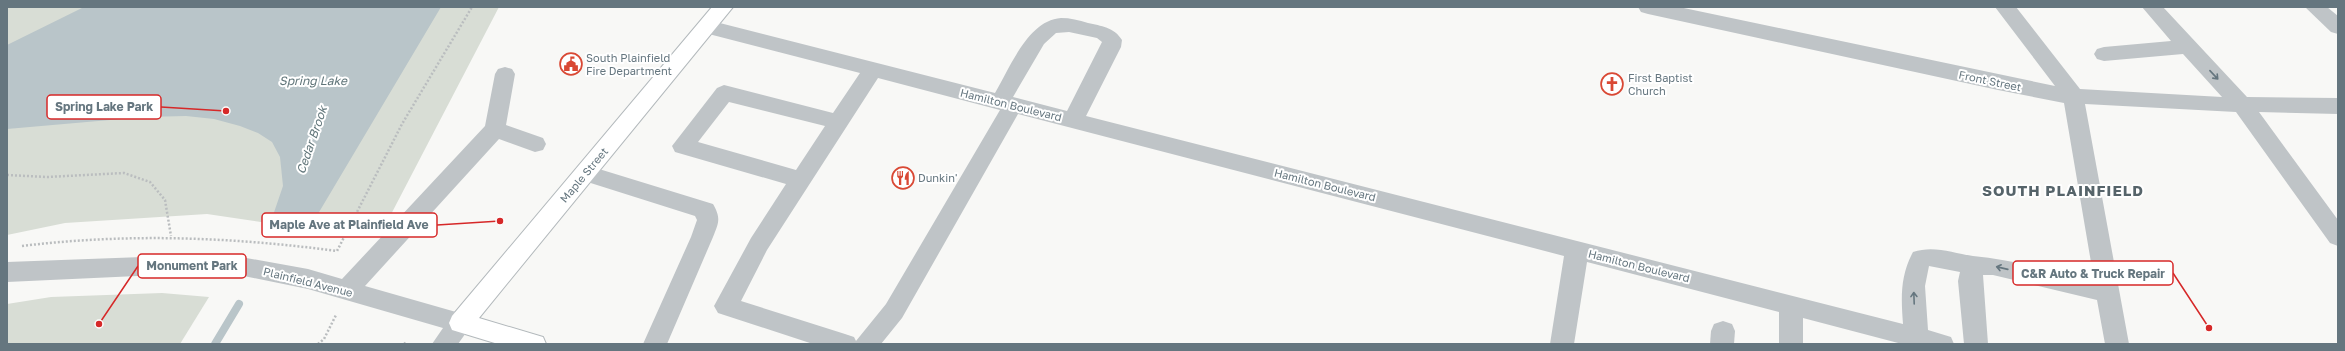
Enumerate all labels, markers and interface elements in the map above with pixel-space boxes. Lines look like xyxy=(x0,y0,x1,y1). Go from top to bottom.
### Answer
public building icon: South Plainfield Fire Department xyxy=(558,51,584,77)
place label: South Plainfield Fire Department xyxy=(586,51,672,77)
street label: Front Street xyxy=(1958,68,2023,93)
one-way arrow xyxy=(2210,70,2219,80)
church icon: First Baptist Church xyxy=(1599,71,1625,97)
place label: First Baptist Church xyxy=(1628,71,1693,97)
water label: Spring Lake xyxy=(279,73,348,88)
street label: Hamilton Boulevard xyxy=(959,86,1063,123)
callout: Spring Lake Park xyxy=(47,95,161,119)
text: Spring Lake Park xyxy=(55,99,153,114)
water label: Cedar Brook xyxy=(293,103,331,176)
street label: Maple Street xyxy=(557,145,610,205)
restaurant icon: Dunkin' xyxy=(890,165,916,191)
street label: Hamilton Boulevard xyxy=(1273,166,1377,203)
place label: Dunkin' xyxy=(918,171,957,184)
district label: SOUTH PLAINFIELD xyxy=(1982,181,2144,199)
callout: Maple Ave at Plainfield Ave xyxy=(262,213,437,237)
text: Maple Ave at Plainfield Ave xyxy=(269,217,429,232)
street label: Hamilton Boulevard xyxy=(1587,247,1691,284)
callout: Monument Park xyxy=(138,254,246,278)
text: Monument Park xyxy=(146,258,238,273)
callout: C&R Auto & Truck Repair xyxy=(2013,261,2173,285)
one-way arrow xyxy=(1996,263,2009,271)
street label: Plainfield Avenue xyxy=(262,264,354,299)
text: C&R Auto & Truck Repair xyxy=(2021,266,2165,281)
one-way arrow xyxy=(1911,292,1918,305)

